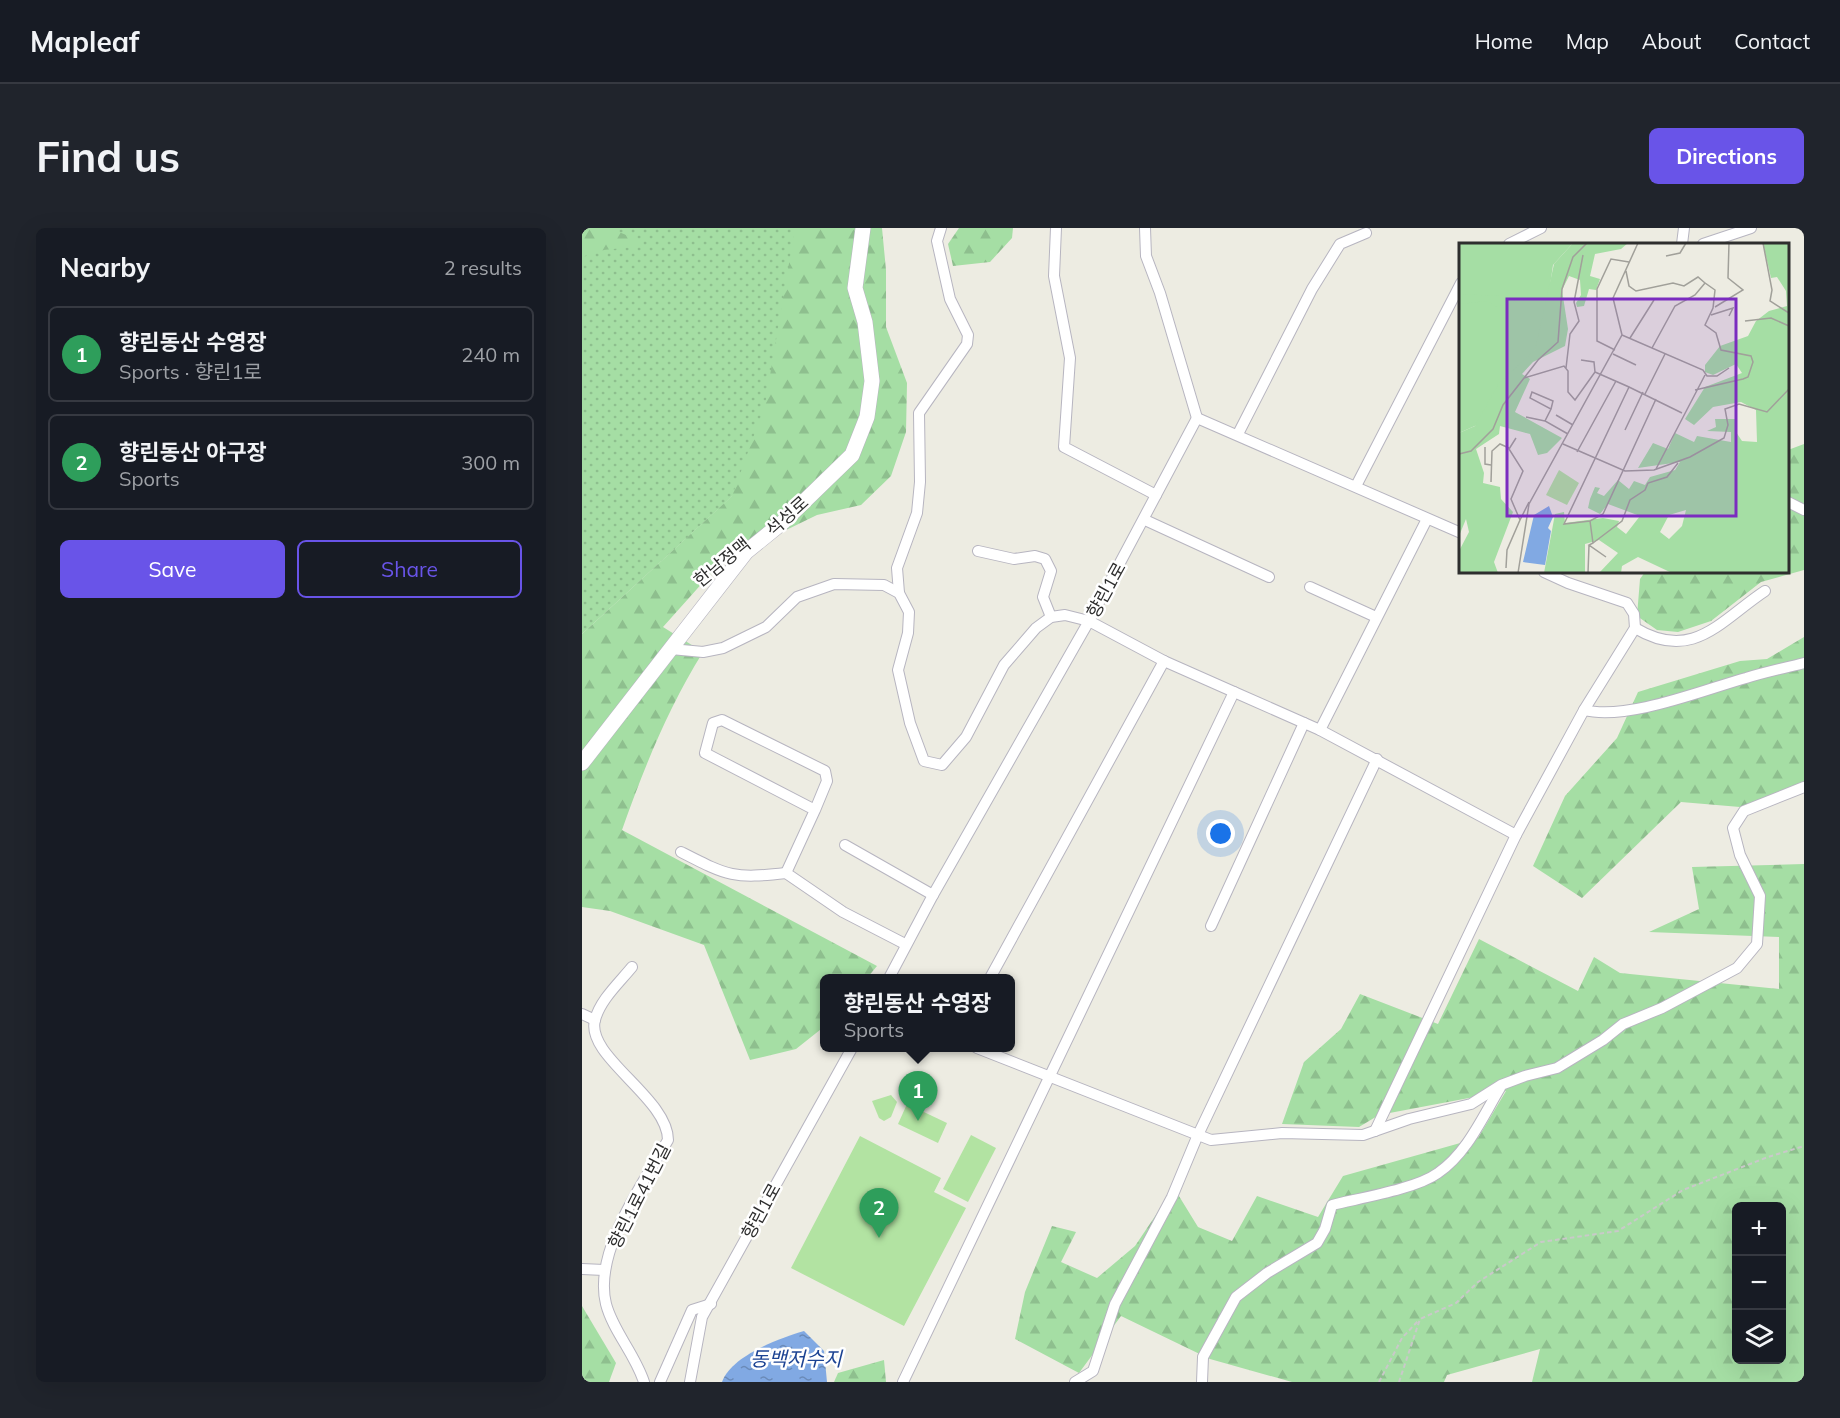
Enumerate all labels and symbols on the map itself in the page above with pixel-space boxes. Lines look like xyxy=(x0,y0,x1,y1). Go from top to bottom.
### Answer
inset map xyxy=(1459,243,1789,573)
street label: 석성로 xyxy=(761,491,813,541)
street label: 한남정맥 xyxy=(689,532,755,592)
street label: 향린1로 xyxy=(1081,558,1131,622)
your location xyxy=(1206,819,1235,848)
pin: 1 xyxy=(898,1072,938,1121)
street label: 향린1로41번길 xyxy=(603,1139,675,1253)
street label: 향린1로 xyxy=(736,1179,786,1243)
pin: 2 xyxy=(860,1188,898,1238)
water label: 동백저수지 xyxy=(750,1346,844,1371)

